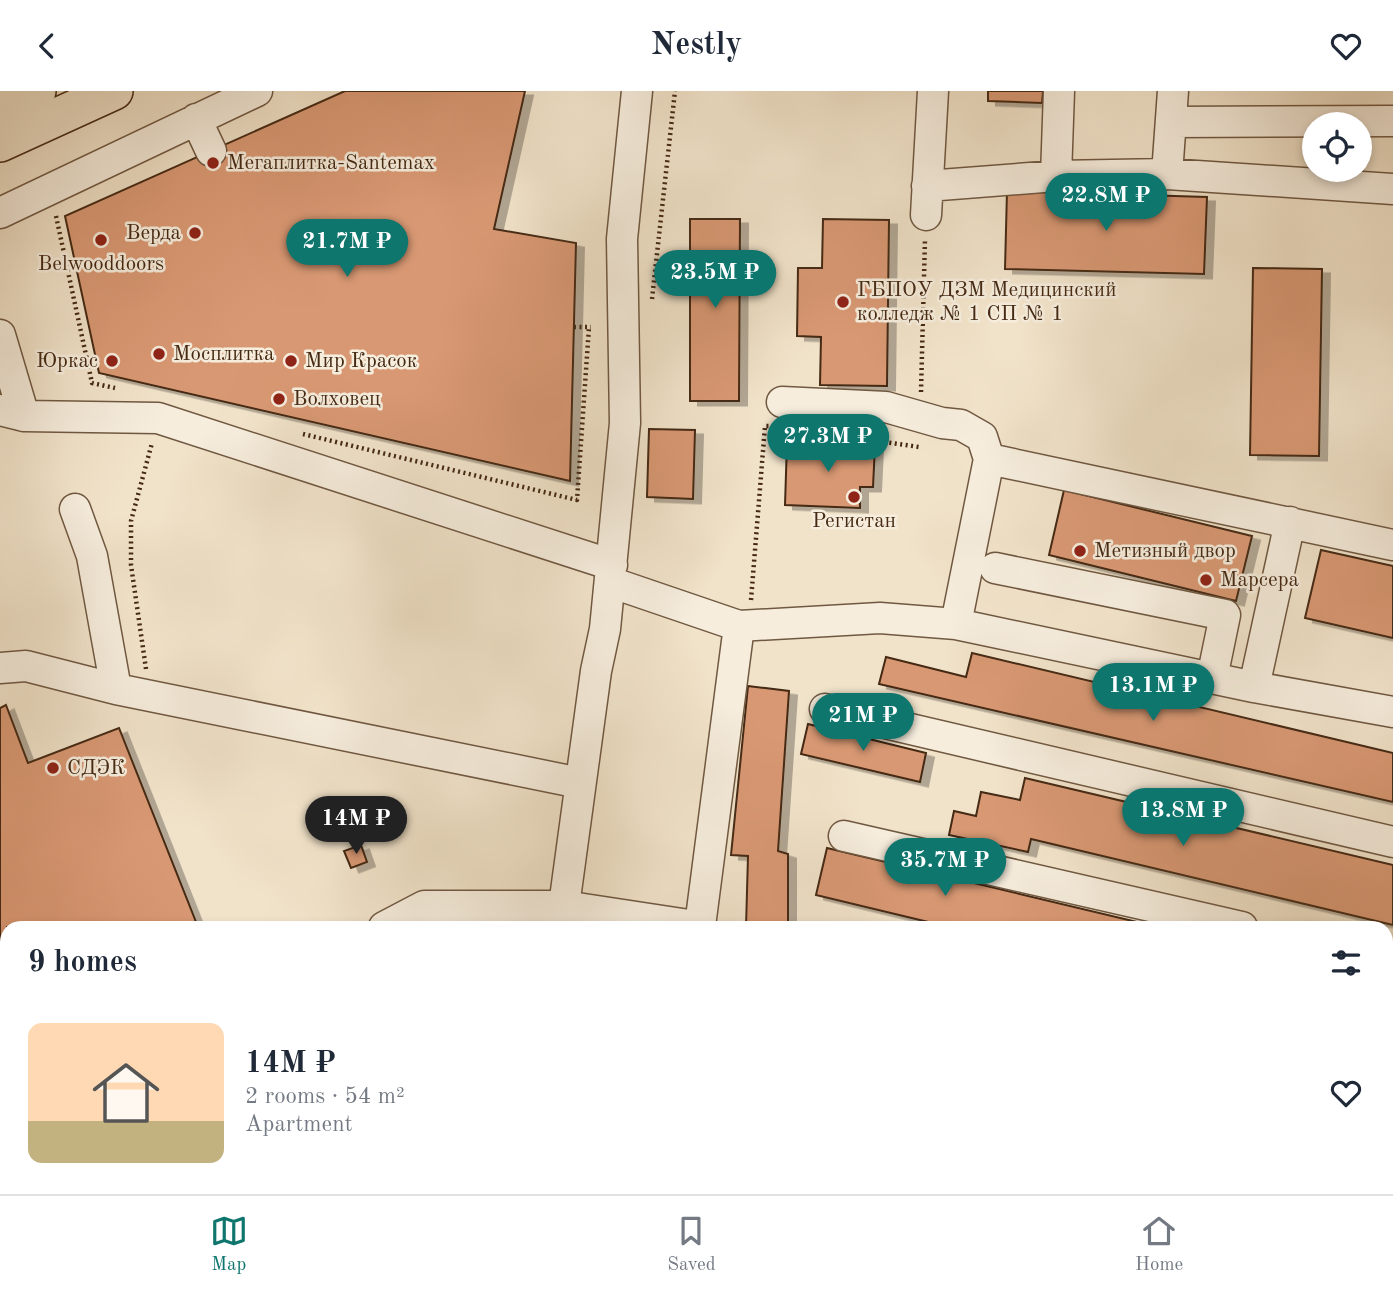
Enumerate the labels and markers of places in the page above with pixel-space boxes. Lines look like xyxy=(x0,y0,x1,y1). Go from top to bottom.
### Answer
place label: Мегаплитка-Santemax xyxy=(227,153,435,174)
marker: Мегаплитка-Santemax xyxy=(205,155,221,171)
pin: 22.8M ₽ xyxy=(1041,173,1171,233)
pin: 21.7M ₽ xyxy=(282,219,412,279)
place label: Верда xyxy=(126,223,181,244)
marker: Верда xyxy=(187,225,203,241)
marker: Belwooddoors xyxy=(93,232,109,248)
pin: 23.5M ₽ xyxy=(650,251,780,310)
place label: Belwooddoors xyxy=(38,254,164,275)
place label: ГБПОУ ДЗМ Медицинский колледж № 1 СП № 1 xyxy=(857,280,1116,325)
marker: ГБПОУ ДЗМ Медицинский колледж № 1 СП № 1 xyxy=(835,294,851,310)
place label: Мосплитка xyxy=(173,344,274,365)
marker: Мосплитка xyxy=(151,346,167,362)
place label: Юркас xyxy=(36,351,98,372)
place label: Мир Красок xyxy=(305,351,418,372)
marker: Юркас xyxy=(104,353,120,369)
marker: Мир Красок xyxy=(283,353,299,369)
place label: Волховец xyxy=(293,389,381,410)
marker: Волховец xyxy=(271,391,287,407)
pin: 27.3M ₽ xyxy=(763,415,893,474)
marker: Регистан xyxy=(846,489,862,505)
place label: Регистан xyxy=(812,511,896,532)
place label: Метизный двор xyxy=(1094,541,1236,562)
marker: Метизный двор xyxy=(1072,543,1088,559)
place label: Марсера xyxy=(1220,570,1299,591)
marker: Марсера xyxy=(1198,572,1214,588)
pin: 13.1M ₽ xyxy=(1088,663,1218,723)
pin: 21M ₽ xyxy=(814,693,912,753)
place label: СДЭК xyxy=(67,758,125,779)
marker: СДЭК xyxy=(45,760,61,776)
pin: 13.8M ₽ xyxy=(1118,789,1248,848)
pin: 14M ₽ xyxy=(307,797,405,856)
pin: 35.7M ₽ xyxy=(880,839,1010,898)

